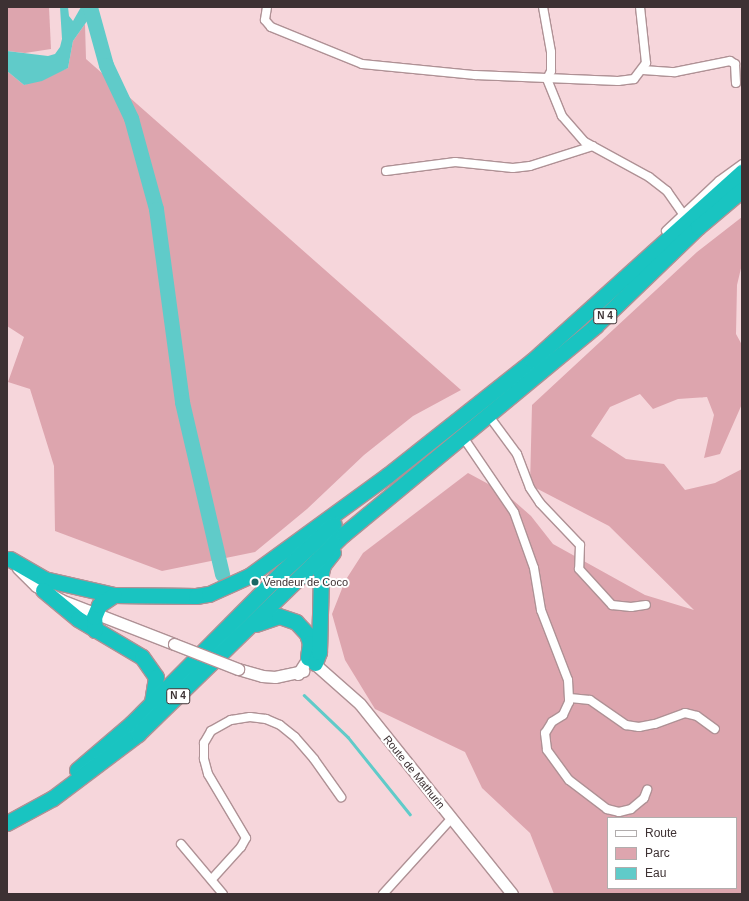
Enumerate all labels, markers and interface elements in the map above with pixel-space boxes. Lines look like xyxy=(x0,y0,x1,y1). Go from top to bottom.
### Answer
road number: N 4 xyxy=(593,308,617,324)
place label: Vendeur de Coco xyxy=(263,575,348,589)
marker: Vendeur de Coco xyxy=(250,577,260,587)
road number: N 4 xyxy=(166,688,190,704)
street label: Route de Mathurin xyxy=(380,733,448,811)
legend xyxy=(607,817,737,889)
text: Route xyxy=(645,826,677,840)
text: Parc xyxy=(645,846,670,860)
text: Eau xyxy=(645,866,666,880)

